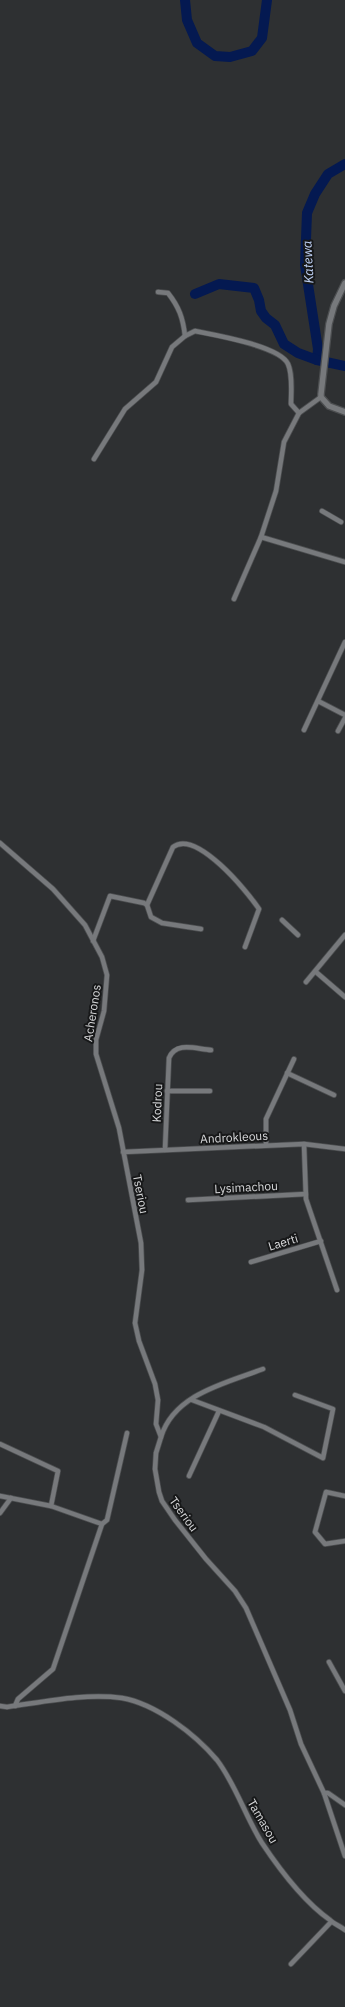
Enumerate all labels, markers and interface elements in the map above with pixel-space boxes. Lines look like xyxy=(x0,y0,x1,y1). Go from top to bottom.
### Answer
water label: Katewa xyxy=(298,240,318,284)
street label: Acheronos xyxy=(80,983,104,1043)
street label: Kodrou xyxy=(149,1083,165,1123)
street label: Androkleous xyxy=(200,1128,269,1146)
street label: Tseriou xyxy=(130,1173,152,1215)
street label: Lysimachou xyxy=(214,1178,278,1196)
street label: Laerti xyxy=(266,1230,300,1254)
street label: Tseriou xyxy=(166,1494,202,1534)
street label: Tamasou xyxy=(244,1796,282,1846)

